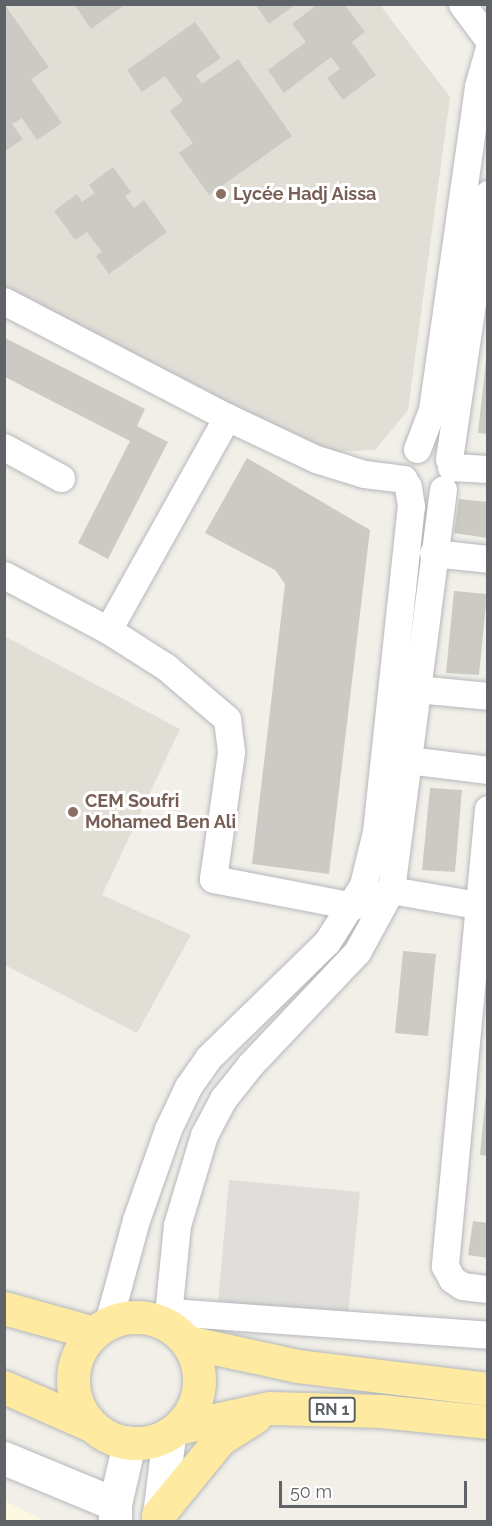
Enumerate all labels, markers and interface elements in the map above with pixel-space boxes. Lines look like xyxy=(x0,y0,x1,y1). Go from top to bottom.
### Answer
place label: Lycée Hadj Aissa xyxy=(233,183,377,205)
marker: Lycée Hadj Aissa xyxy=(214,187,228,201)
place label: CEM Soufri Mohamed Ben Ali xyxy=(85,791,237,834)
marker: CEM Soufri Mohamed Ben Ali xyxy=(66,805,80,819)
road number: RN 1 xyxy=(308,1397,356,1423)
scale bar xyxy=(282,1469,470,1507)
text: 50 m xyxy=(290,1481,332,1502)

